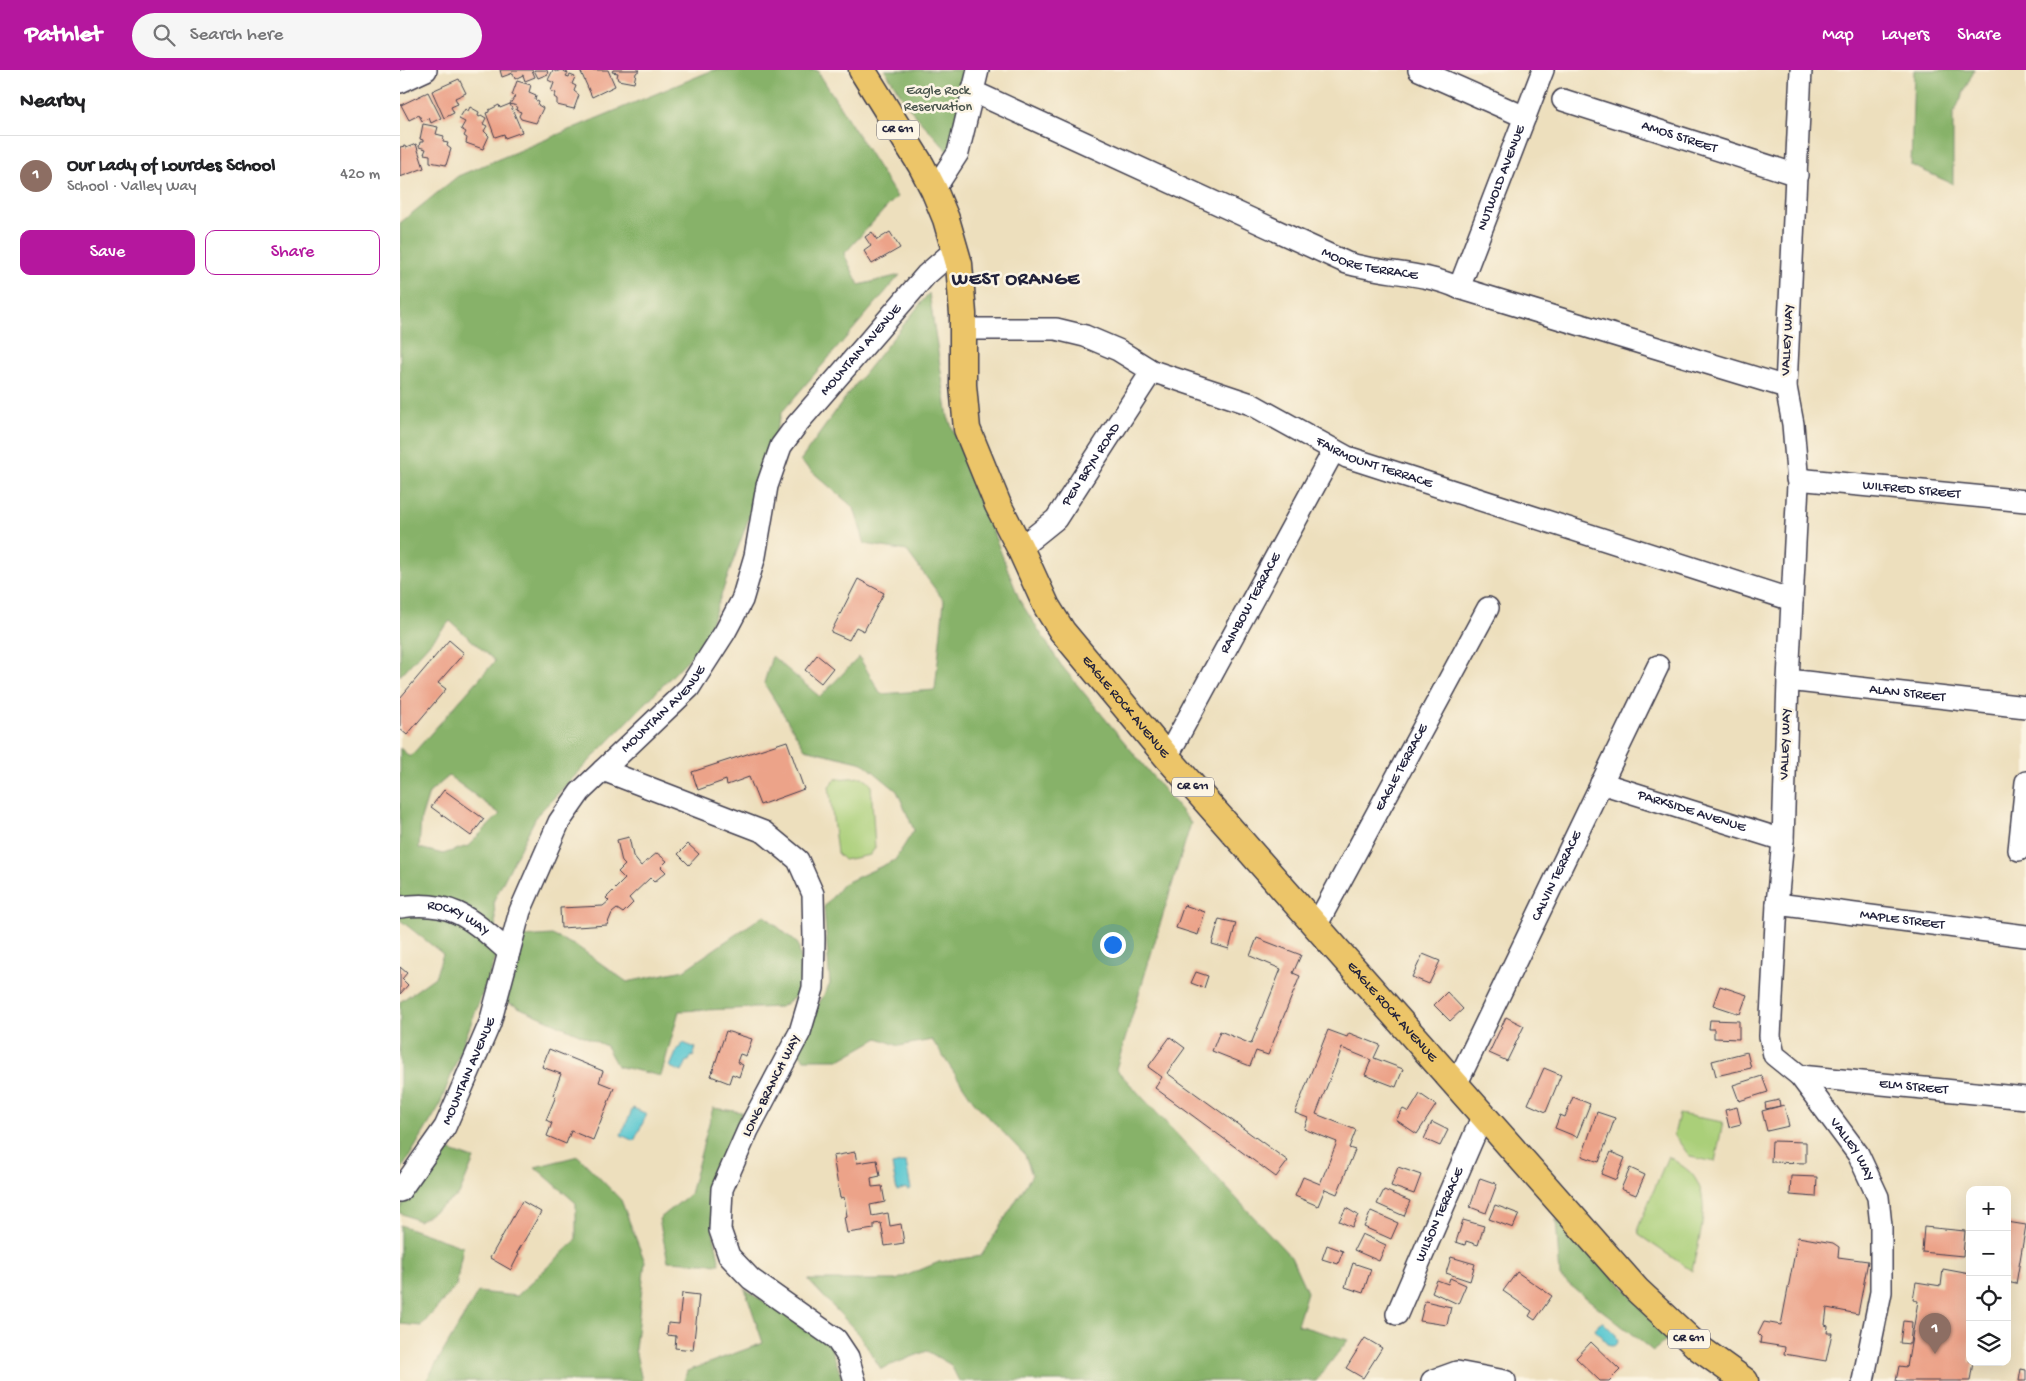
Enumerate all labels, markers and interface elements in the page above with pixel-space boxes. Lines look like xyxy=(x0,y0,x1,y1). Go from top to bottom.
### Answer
search box xyxy=(132,13,482,58)
text: Pathlet xyxy=(25,21,102,50)
icon: search xyxy=(150,21,178,49)
text: Search here xyxy=(190,24,283,47)
text: Map xyxy=(1822,25,1854,46)
text: Layers xyxy=(1882,25,1929,46)
text: Share xyxy=(1957,25,2001,46)
park label: Eagle Rock Reservation xyxy=(904,83,973,116)
text: Nearby xyxy=(20,90,85,115)
street label: AMOS STREET xyxy=(1639,117,1720,157)
road number: CR 611 xyxy=(877,120,919,140)
street label: NUTWOLD AVENUE xyxy=(1473,122,1530,233)
text: Our Lady of Lourdes School xyxy=(67,155,276,178)
text: 1 xyxy=(33,166,39,185)
text: 420 m xyxy=(340,166,380,185)
text: School · Valley Way xyxy=(67,178,196,197)
button: Save xyxy=(20,230,195,275)
button: Share xyxy=(205,230,380,275)
street label: MOORE TERRACE xyxy=(1319,244,1421,285)
district label: WEST ORANGE xyxy=(951,269,1080,292)
street label: MOUNTAIN AVENUE xyxy=(817,300,906,399)
street label: VALLEY WAY xyxy=(1778,304,1798,377)
street label: PEN BRYN ROAD xyxy=(1058,419,1125,510)
street label: FAIRMOUNT TERRACE xyxy=(1312,432,1436,493)
street label: WILFRED STREET xyxy=(1862,477,1962,503)
street label: RAINBOW TERRACE xyxy=(1216,549,1286,657)
street label: EAGLE ROCK AVENUE xyxy=(1078,652,1174,763)
street label: MOUNTAIN AVENUE xyxy=(617,661,710,757)
street label: ALAN STREET xyxy=(1868,681,1947,706)
street label: VALLEY WAY xyxy=(1776,708,1796,781)
street label: EAGLE TERRACE xyxy=(1371,720,1433,814)
road number: CR 611 xyxy=(1172,778,1214,796)
street label: PARKSIDE AVENUE xyxy=(1634,786,1749,837)
street label: CALVIN TERRACE xyxy=(1528,827,1586,924)
street label: ROCKY WAY xyxy=(426,897,493,940)
street label: MAPLE STREET xyxy=(1859,906,1946,934)
your location xyxy=(1100,932,1126,958)
street label: EAGLE ROCK AVENUE xyxy=(1343,958,1441,1067)
street label: MOUNTAIN AVENUE xyxy=(438,1014,500,1128)
street label: LONG BRANCH WAY xyxy=(739,1032,805,1140)
street label: ELM STREET xyxy=(1878,1075,1949,1099)
street label: VALLEY WAY xyxy=(1825,1114,1878,1184)
street label: WILSON TERRACE xyxy=(1412,1164,1468,1265)
map controls xyxy=(1966,1186,2011,1366)
button: + xyxy=(1966,1186,2011,1231)
button: − xyxy=(1966,1231,2011,1276)
button: locate xyxy=(1966,1276,2011,1321)
pin: 1 xyxy=(1919,1313,1951,1354)
button: layers xyxy=(1966,1321,2011,1366)
road number: CR 611 xyxy=(1668,1330,1710,1348)

